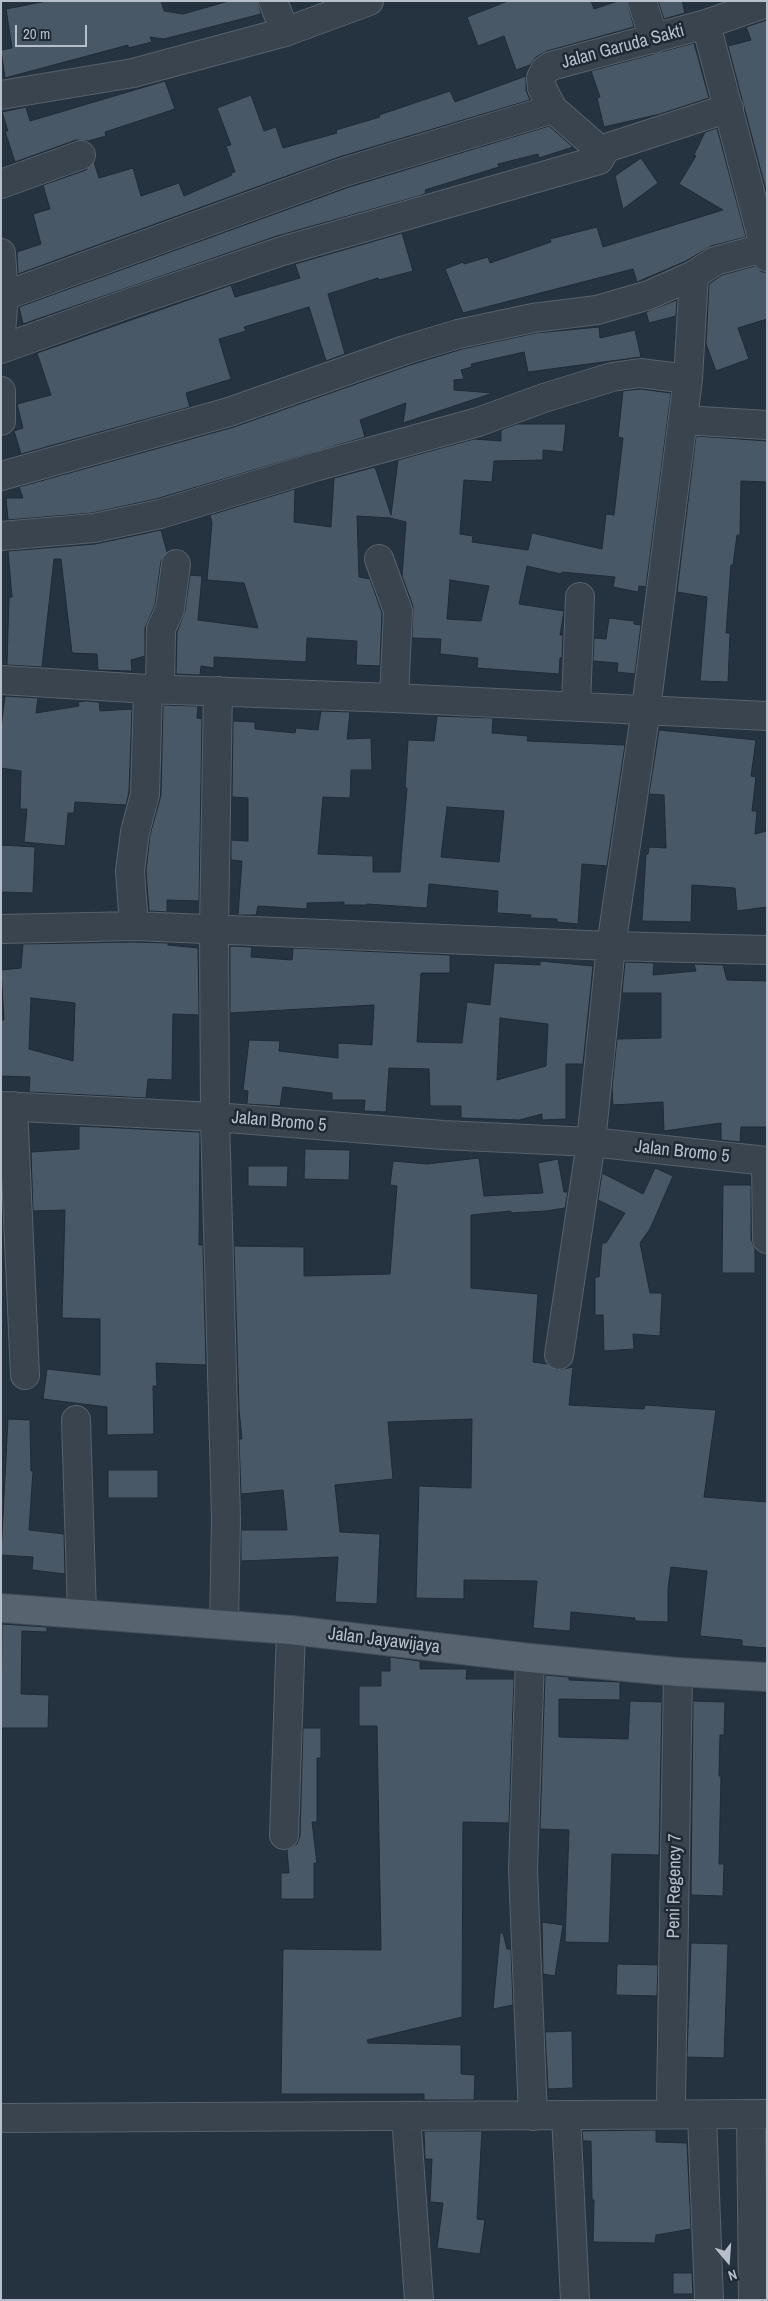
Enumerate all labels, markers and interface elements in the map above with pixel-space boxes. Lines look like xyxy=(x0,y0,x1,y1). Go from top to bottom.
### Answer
scale bar xyxy=(18,15,90,47)
street label: Jalan Garuda Sakti xyxy=(559,20,687,74)
text: 20 m xyxy=(23,23,50,44)
street label: Jalan Bromo 5 xyxy=(231,1107,327,1137)
street label: Jalan Bromo 5 xyxy=(634,1136,730,1168)
street label: Jalan Jayawijaya xyxy=(327,1623,441,1659)
street label: Peni Regency 7 xyxy=(663,1833,687,1939)
north arrow xyxy=(703,2236,753,2286)
text: N xyxy=(726,2265,739,2285)

